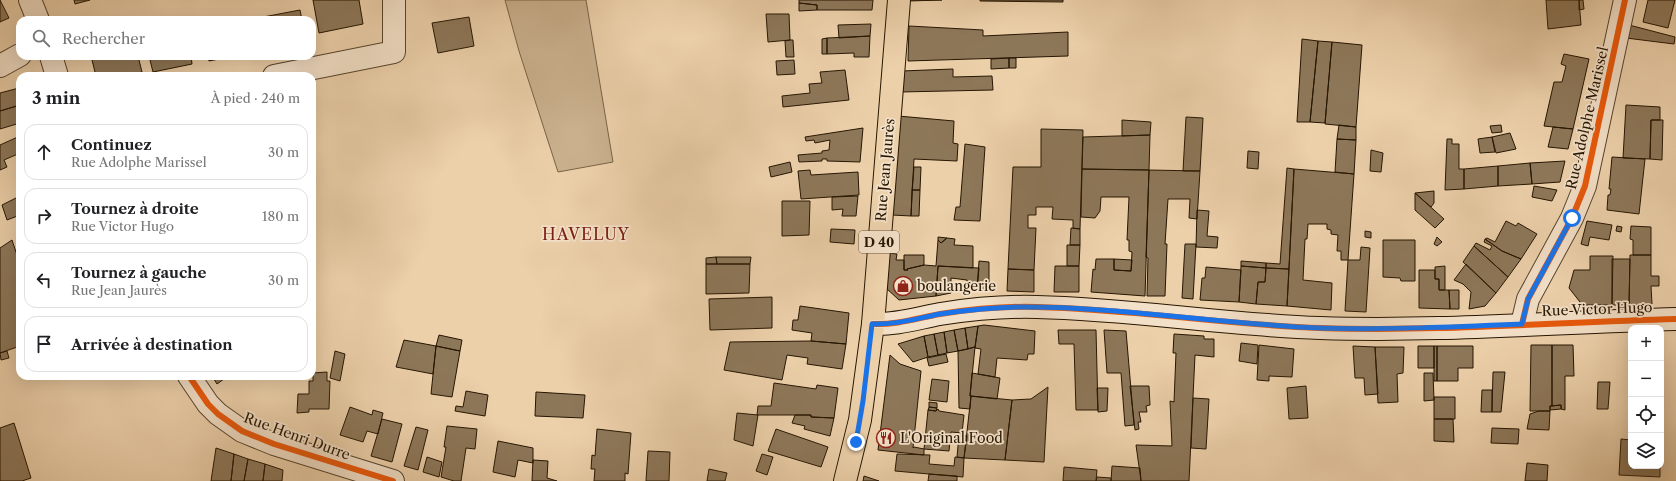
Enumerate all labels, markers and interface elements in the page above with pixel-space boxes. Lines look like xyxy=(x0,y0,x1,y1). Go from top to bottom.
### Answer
search box xyxy=(16,16,316,60)
icon: search xyxy=(30,27,52,49)
text: Rechercher xyxy=(62,29,145,48)
street label: Rue Adolphe Marissel xyxy=(1562,45,1612,191)
text: 3 min xyxy=(32,88,81,108)
text: À pied · 240 m xyxy=(211,90,300,106)
street label: Rue Jean Jaurès xyxy=(872,118,898,222)
text: Continuez xyxy=(71,135,152,154)
icon: ahead xyxy=(33,141,55,163)
text: 30 m xyxy=(268,144,299,160)
text: Rue Adolphe Marissel xyxy=(71,154,207,170)
text: Tournez à droite xyxy=(71,199,199,218)
icon: right xyxy=(33,205,55,227)
text: 180 m xyxy=(262,208,299,224)
route start xyxy=(1563,209,1581,227)
text: Rue Victor Hugo xyxy=(71,218,174,234)
district label: HAVELUY xyxy=(542,224,630,244)
road number: D 40 xyxy=(859,231,899,253)
text: Tournez à gauche xyxy=(71,263,207,282)
icon: left xyxy=(33,269,55,291)
text: 30 m xyxy=(268,272,299,288)
shop icon: boulangerie xyxy=(892,275,914,297)
place label: boulangerie xyxy=(917,277,996,295)
text: Rue Jean Jaurès xyxy=(71,282,167,298)
street label: Rue Victor Hugo xyxy=(1541,298,1653,320)
map controls xyxy=(1628,325,1664,469)
button: + xyxy=(1628,325,1664,361)
icon: arrive xyxy=(33,333,55,355)
text: Arrivée à destination xyxy=(71,335,233,354)
button: − xyxy=(1628,361,1664,397)
button: locate xyxy=(1628,397,1664,433)
street label: Rue Henri Durre xyxy=(241,408,353,464)
restaurant icon: L'Original Food xyxy=(875,427,897,449)
place label: L'Original Food xyxy=(900,429,1003,447)
route end xyxy=(847,433,865,451)
button: layers xyxy=(1628,433,1664,469)

